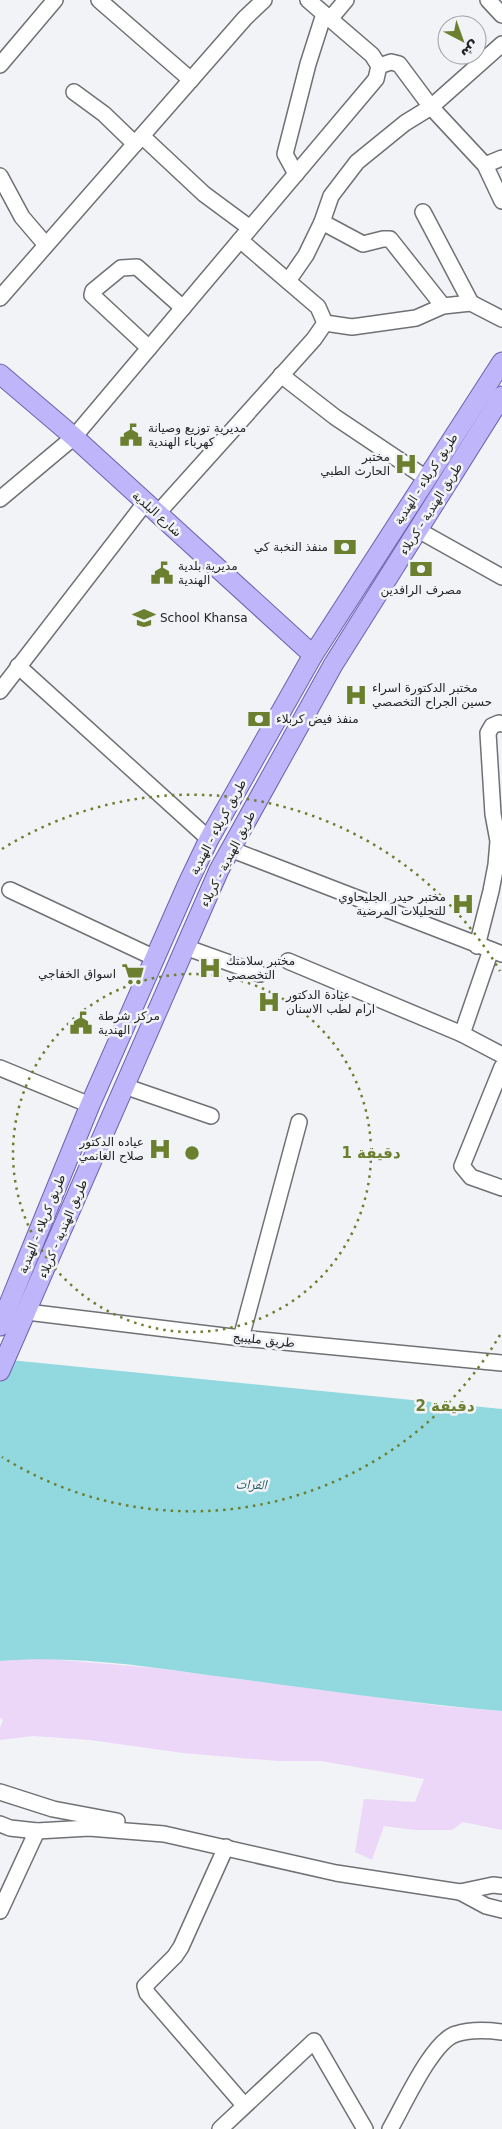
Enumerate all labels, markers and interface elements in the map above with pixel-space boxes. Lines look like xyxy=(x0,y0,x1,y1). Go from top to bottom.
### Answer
north arrow xyxy=(437,15,487,65)
text: ش xyxy=(458,37,483,62)
place label: مديرية توزيع وصيانة كهرباء الهندية xyxy=(148,421,246,450)
public building icon: مديرية توزيع وصيانة كهرباء الهندية xyxy=(118,422,144,448)
street label: طريق كربلاء - الهندية xyxy=(391,431,462,528)
place label: مختبر الحارث الطبي xyxy=(320,450,390,479)
hospital icon: مختبر الحارث الطبي xyxy=(393,451,419,477)
street label: طريق الهندية - كربلاء xyxy=(397,460,466,558)
street label: شارع البلدية xyxy=(129,488,184,540)
bank icon: منفذ النخبة كي xyxy=(332,534,358,560)
place label: منفذ النخبة كي xyxy=(254,540,328,554)
bank icon: مصرف الرافدين xyxy=(408,556,434,582)
place label: مديرية بلدية الهندية xyxy=(178,559,238,587)
public building icon: مديرية بلدية الهندية xyxy=(149,560,175,586)
place label: مصرف الرافدين xyxy=(380,583,462,598)
school or university icon: School Khansa xyxy=(131,605,157,631)
place label: School Khansa xyxy=(160,611,248,625)
place label: مختبر الدكتورة اسراء حسين الجراح التخصصي xyxy=(372,681,492,710)
hospital icon: مختبر الدكتورة اسراء حسين الجراح التخصصي xyxy=(343,682,369,708)
bank icon: منفذ فيض كربلاء xyxy=(246,706,272,732)
place label: منفذ فيض كربلاء xyxy=(276,712,359,727)
street label: طريق كربلاء - الهندية xyxy=(187,777,250,878)
street label: طريق الهندية - كربلاء xyxy=(198,809,259,910)
place label: مختبر حيدر الجليحاوي للتحليلات المرضية xyxy=(338,890,446,919)
hospital icon: مختبر حيدر الجليحاوي للتحليلات المرضية xyxy=(450,891,476,917)
place label: مختبر سلامتك التخصصي xyxy=(226,954,295,982)
hospital icon: مختبر سلامتك التخصصي xyxy=(197,955,223,981)
supermarket icon: اسواق الخفاجي xyxy=(120,961,146,987)
place label: اسواق الخفاجي xyxy=(38,967,116,982)
place label: عيادة الدكتور ارام لطب الاسنان xyxy=(285,988,375,1017)
hospital icon: عيادة الدكتور ارام لطب الاسنان xyxy=(256,989,282,1015)
place label: مركز شرطة الهندية xyxy=(98,1009,160,1037)
public building icon: مركز شرطة الهندية xyxy=(68,1010,94,1036)
place label: عياده الدكتور صلاح الغانمي xyxy=(78,1135,144,1163)
hospital icon: عياده الدكتور صلاح الغانمي xyxy=(147,1136,173,1162)
centre of rings xyxy=(183,1144,201,1162)
text: 1 دقيقة xyxy=(341,1144,401,1162)
street label: طريق كربلاء - الهندية xyxy=(16,1172,69,1276)
street label: طريق الهندية - كربلاء xyxy=(36,1177,91,1281)
street label: طريق مليبيج xyxy=(232,1330,296,1351)
text: 2 دقيقة xyxy=(415,1397,475,1415)
water label: الفرات xyxy=(235,1476,269,1492)

